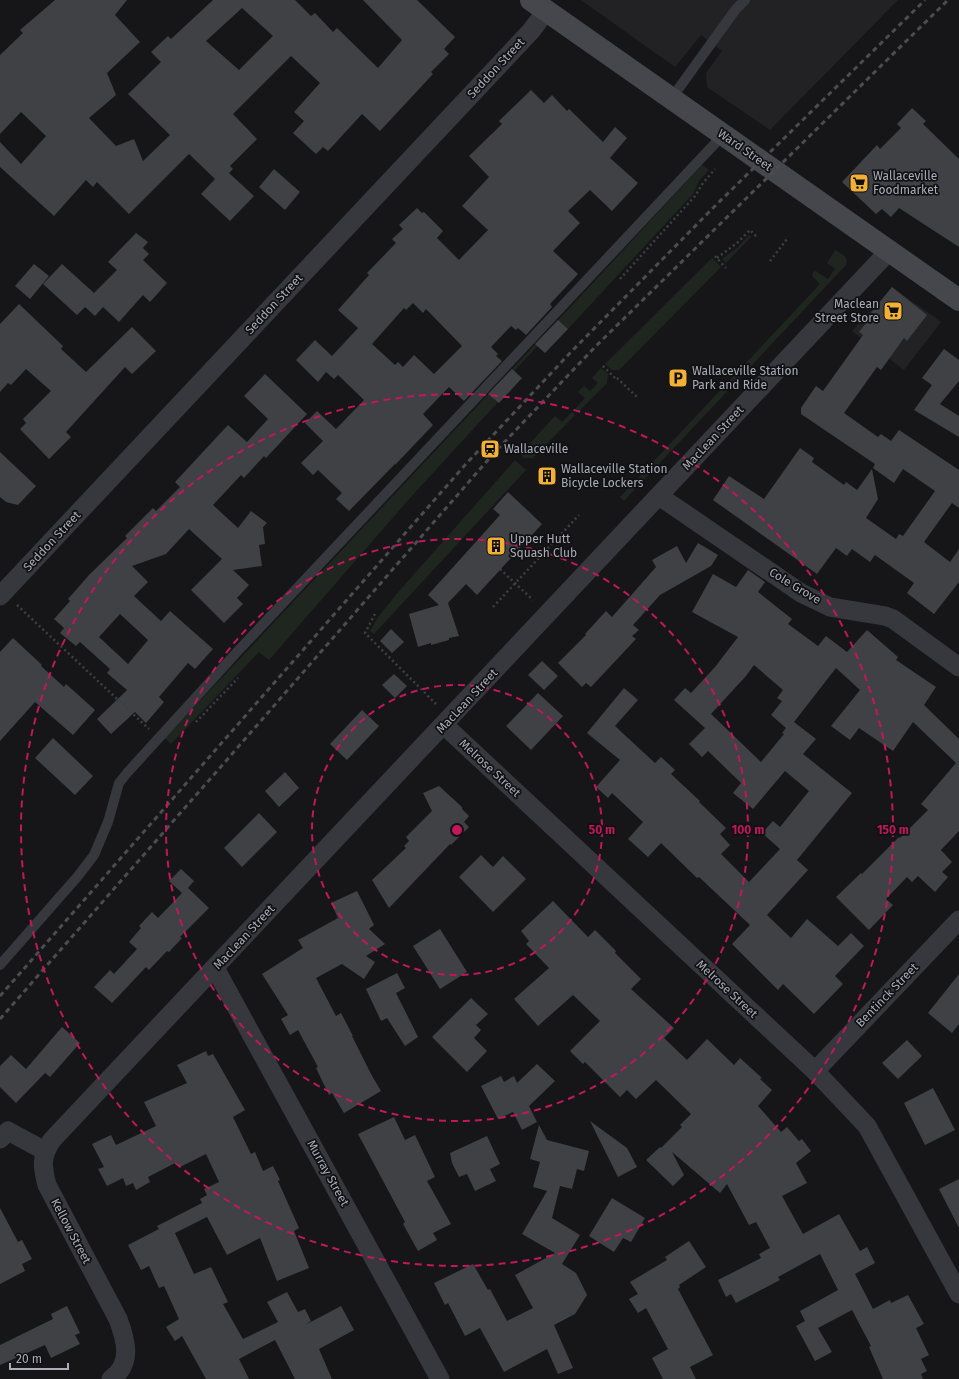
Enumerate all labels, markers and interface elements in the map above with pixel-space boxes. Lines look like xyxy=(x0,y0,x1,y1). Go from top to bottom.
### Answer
street label: Seddon Street xyxy=(465,35,528,101)
street label: Ward Street xyxy=(715,126,775,174)
place label: Wallaceville Foodmarket xyxy=(873,169,939,197)
supermarket icon: Wallaceville Foodmarket xyxy=(848,172,870,194)
street label: Seddon Street xyxy=(243,271,306,337)
place label: Maclean Street Store xyxy=(815,297,879,325)
supermarket icon: Maclean Street Store xyxy=(882,300,904,322)
place label: Wallaceville Station Park and Ride xyxy=(692,364,799,392)
parking icon: Wallaceville Station Park and Ride xyxy=(667,367,689,389)
street label: MacLean Street xyxy=(680,402,747,473)
station icon: Wallaceville xyxy=(479,438,501,460)
place label: Wallaceville xyxy=(504,442,568,456)
place label: Wallaceville Station Bicycle Lockers xyxy=(561,462,668,490)
building icon: Wallaceville Station Bicycle Lockers xyxy=(536,465,558,487)
street label: Seddon Street xyxy=(21,508,84,574)
place label: Upper Hutt Squash Club xyxy=(510,532,577,560)
building icon: Upper Hutt Squash Club xyxy=(485,535,507,557)
street label: Cole Grove xyxy=(767,565,823,607)
street label: MacLean Street xyxy=(434,665,501,736)
street label: Melrose Street xyxy=(456,736,524,800)
centre of rings xyxy=(450,823,464,837)
text: 50 m xyxy=(589,823,615,837)
text: 100 m xyxy=(732,823,764,837)
text: 150 m xyxy=(877,823,909,837)
street label: MacLean Street xyxy=(211,901,278,972)
street label: Melrose Street xyxy=(693,957,761,1021)
street label: Bentinck Street xyxy=(853,960,921,1030)
street label: Murray Street xyxy=(304,1138,352,1209)
street label: Kellow Street xyxy=(48,1196,94,1267)
scale bar xyxy=(10,1345,68,1371)
text: 20 m xyxy=(16,1352,42,1366)

